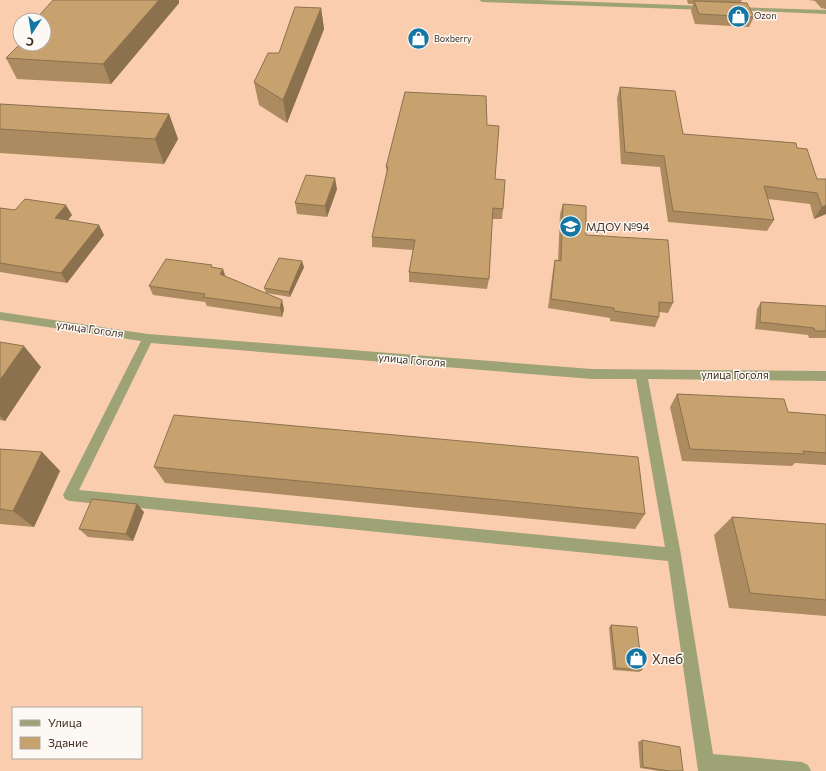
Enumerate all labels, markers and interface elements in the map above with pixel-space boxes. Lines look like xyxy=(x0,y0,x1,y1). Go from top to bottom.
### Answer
shop icon: Ozon xyxy=(725,3,751,29)
place label: Ozon xyxy=(754,10,776,21)
north arrow xyxy=(12,12,52,52)
shop icon: Boxberry xyxy=(405,26,431,52)
place label: Boxberry xyxy=(434,33,472,44)
text: С xyxy=(24,35,35,49)
school or university icon: МДОУ №94 xyxy=(558,214,584,240)
place label: МДОУ №94 xyxy=(586,220,650,233)
street label: улица Гоголя xyxy=(56,317,124,340)
street label: улица Гоголя xyxy=(378,350,446,369)
street label: улица Гоголя xyxy=(701,368,769,381)
shop icon: Хлеб xyxy=(624,646,650,672)
place label: Хлеб xyxy=(652,651,683,667)
legend xyxy=(12,707,142,759)
text: Улица xyxy=(48,715,82,729)
text: Здание xyxy=(48,735,88,749)

